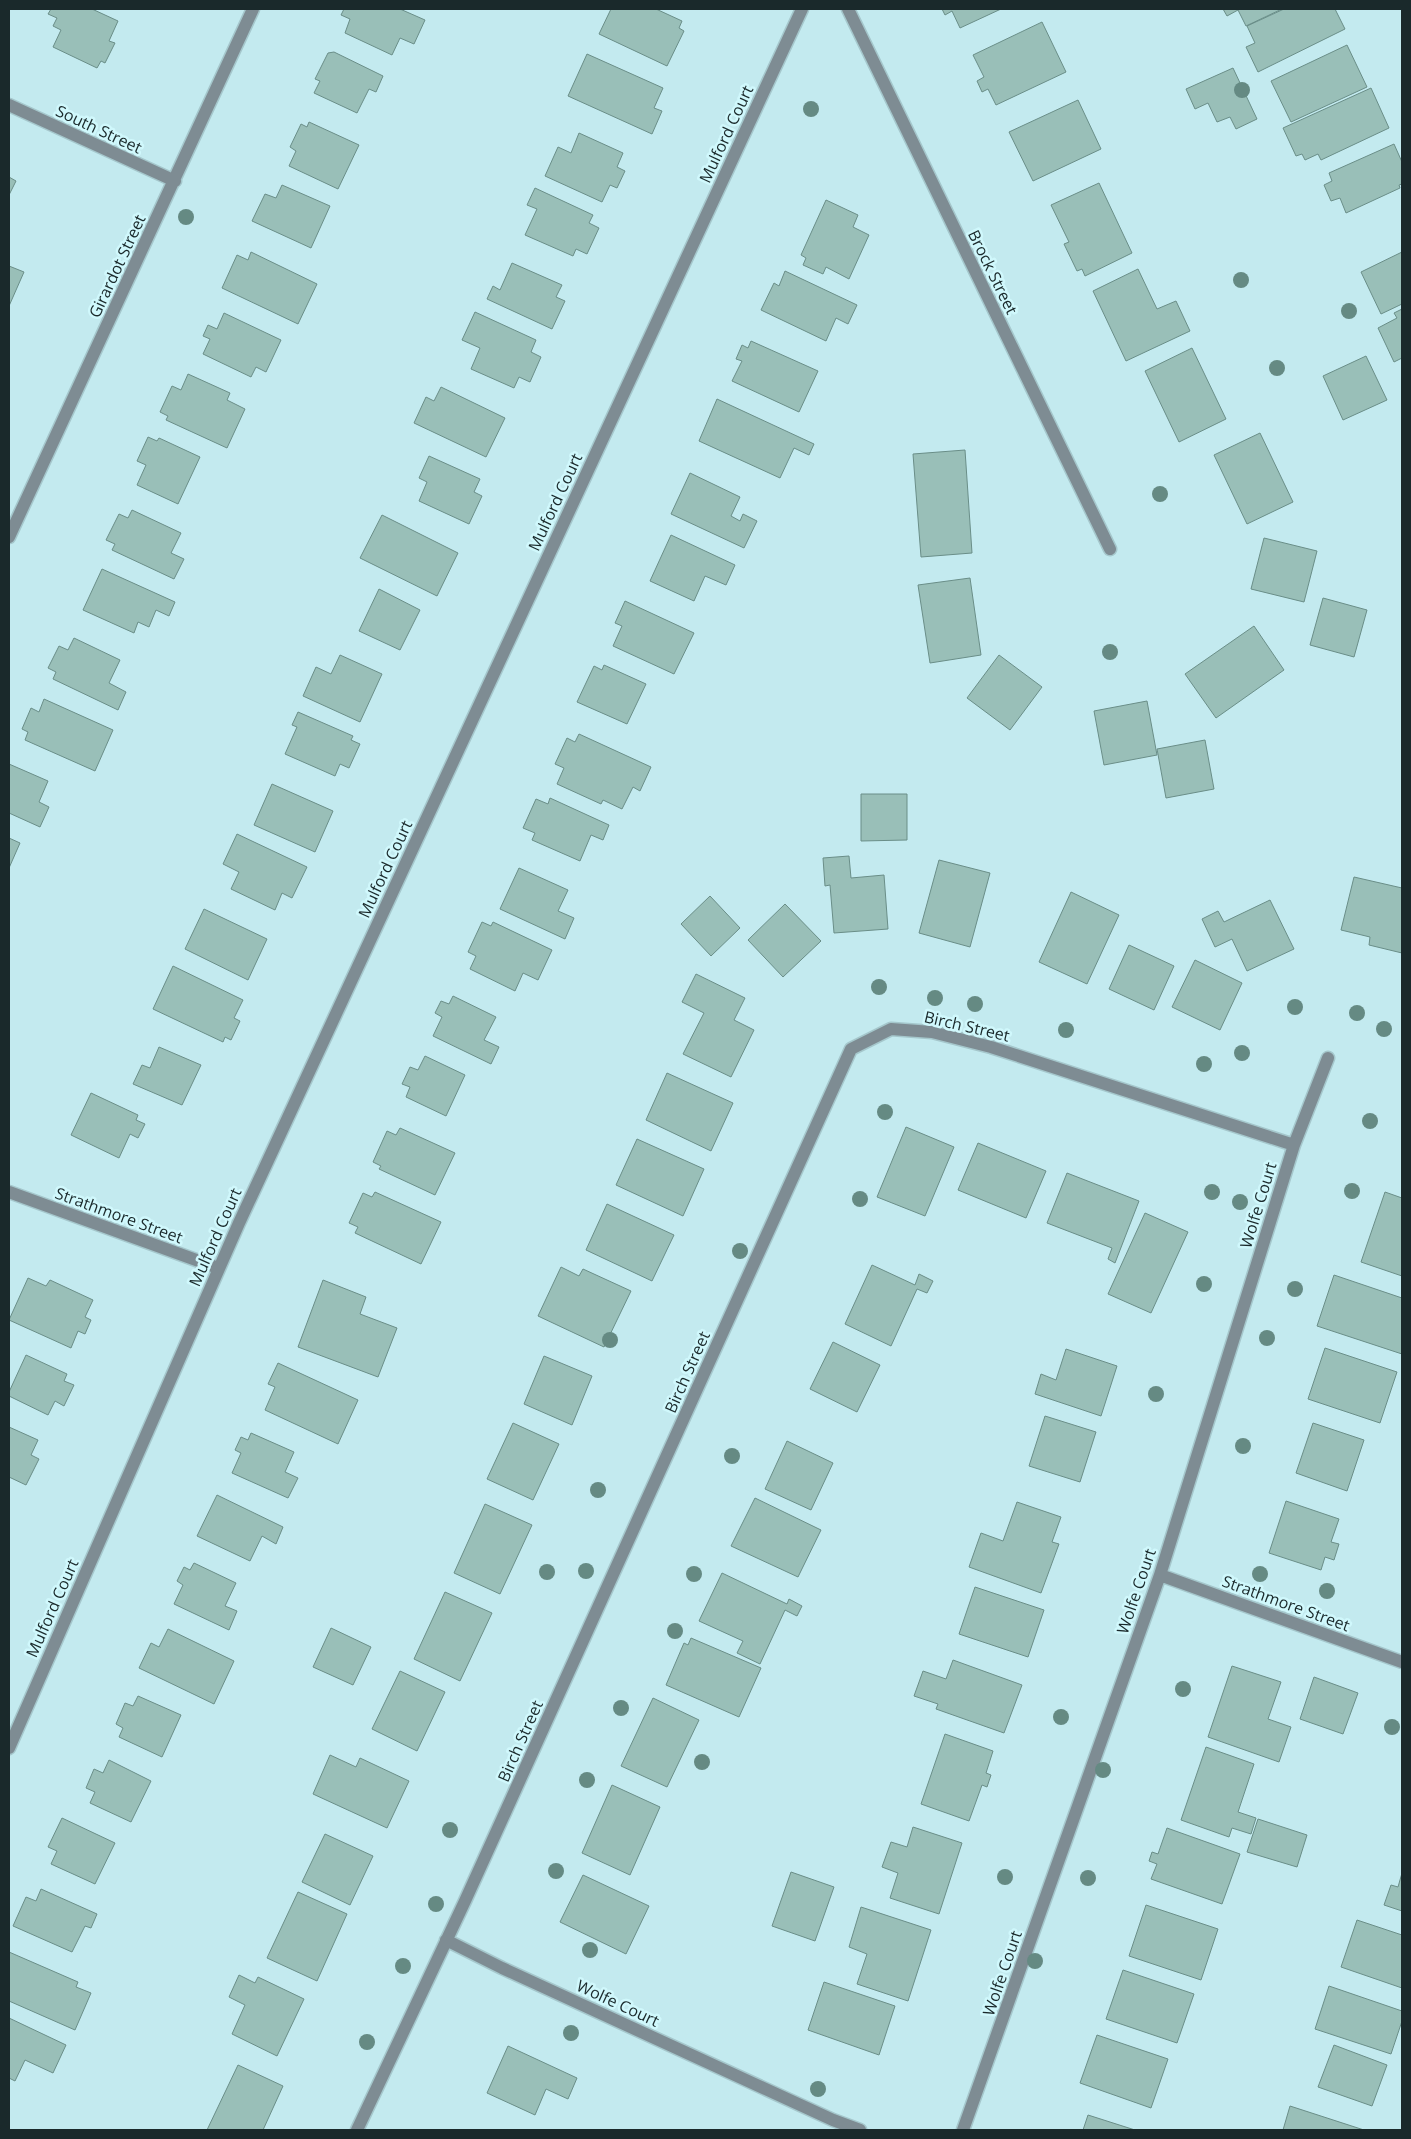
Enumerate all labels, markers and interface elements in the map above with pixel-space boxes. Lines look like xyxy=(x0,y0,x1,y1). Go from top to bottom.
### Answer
street label: Mulford Court xyxy=(694,81,758,186)
street label: South Street xyxy=(52,99,146,159)
street label: Girardot Street xyxy=(83,211,151,321)
street label: Brock Street xyxy=(963,226,1023,318)
street label: Mulford Court xyxy=(523,449,587,554)
street label: Mulford Court xyxy=(353,816,417,921)
street label: Birch Street xyxy=(922,1005,1012,1047)
street label: Wolfe Court xyxy=(1235,1159,1282,1251)
street label: Strathmore Street xyxy=(52,1182,186,1248)
street label: Mulford Court xyxy=(183,1184,247,1290)
street label: Birch Street xyxy=(659,1327,715,1416)
street label: Wolfe Court xyxy=(1111,1545,1161,1637)
street label: Mulford Court xyxy=(20,1555,84,1661)
street label: Strathmore Street xyxy=(1219,1570,1353,1636)
street label: Birch Street xyxy=(492,1696,548,1785)
street label: Wolfe Court xyxy=(977,1927,1027,2019)
street label: Wolfe Court xyxy=(573,1974,663,2032)

